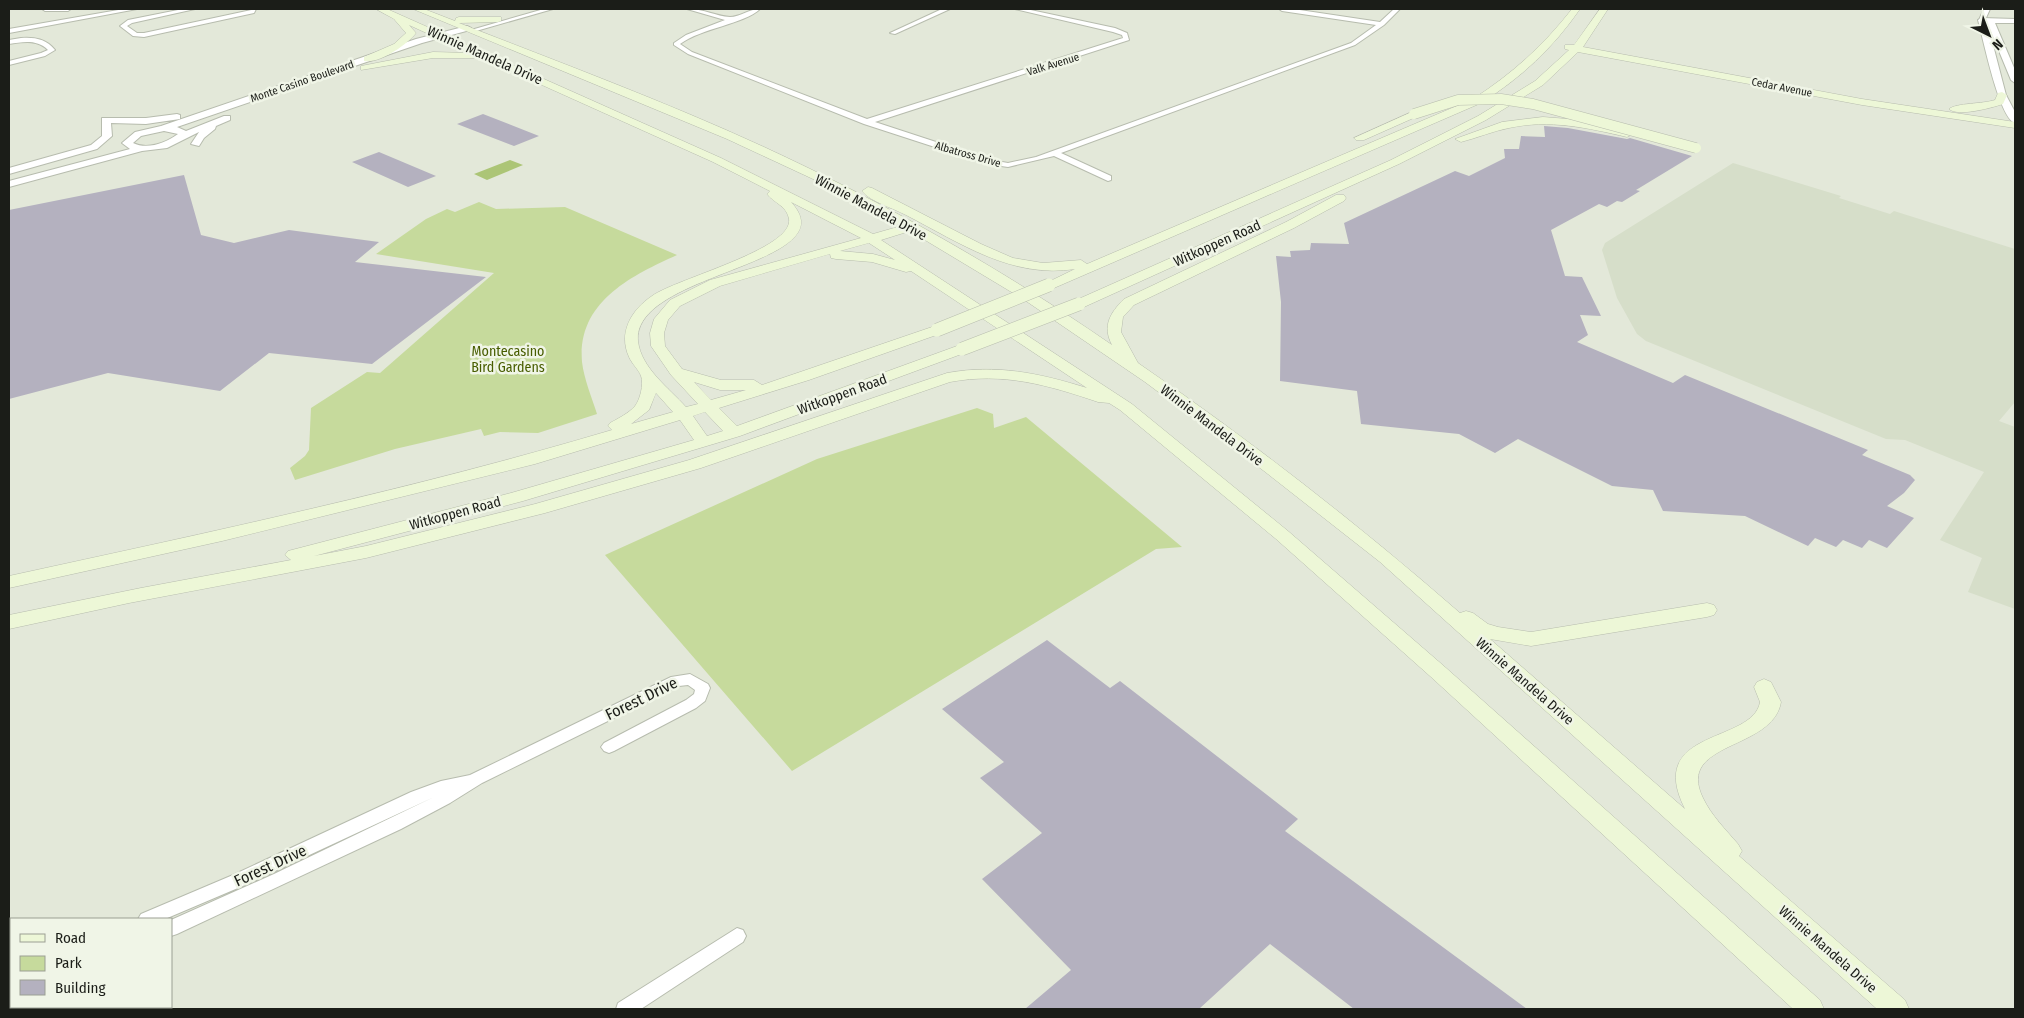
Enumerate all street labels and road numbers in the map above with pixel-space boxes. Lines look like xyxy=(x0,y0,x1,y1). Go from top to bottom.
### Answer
street label: Winnie Mandela Drive xyxy=(424,22,545,89)
street label: Valk Avenue xyxy=(1025,50,1081,79)
street label: Monte Casino Boulevard xyxy=(249,58,356,105)
street label: Cedar Avenue xyxy=(1750,75,1813,100)
street label: Albatross Drive xyxy=(933,139,1002,170)
street label: Winnie Mandela Drive xyxy=(812,171,930,244)
street label: Witkoppen Road xyxy=(1171,217,1264,270)
street label: Witkoppen Road xyxy=(795,370,889,419)
street label: Winnie Mandela Drive xyxy=(1157,381,1267,470)
street label: Witkoppen Road xyxy=(408,493,503,534)
street label: Winnie Mandela Drive xyxy=(1472,634,1577,729)
street label: Forest Drive xyxy=(602,673,680,724)
street label: Forest Drive xyxy=(231,840,309,890)
street label: Winnie Mandela Drive xyxy=(1775,902,1880,997)

